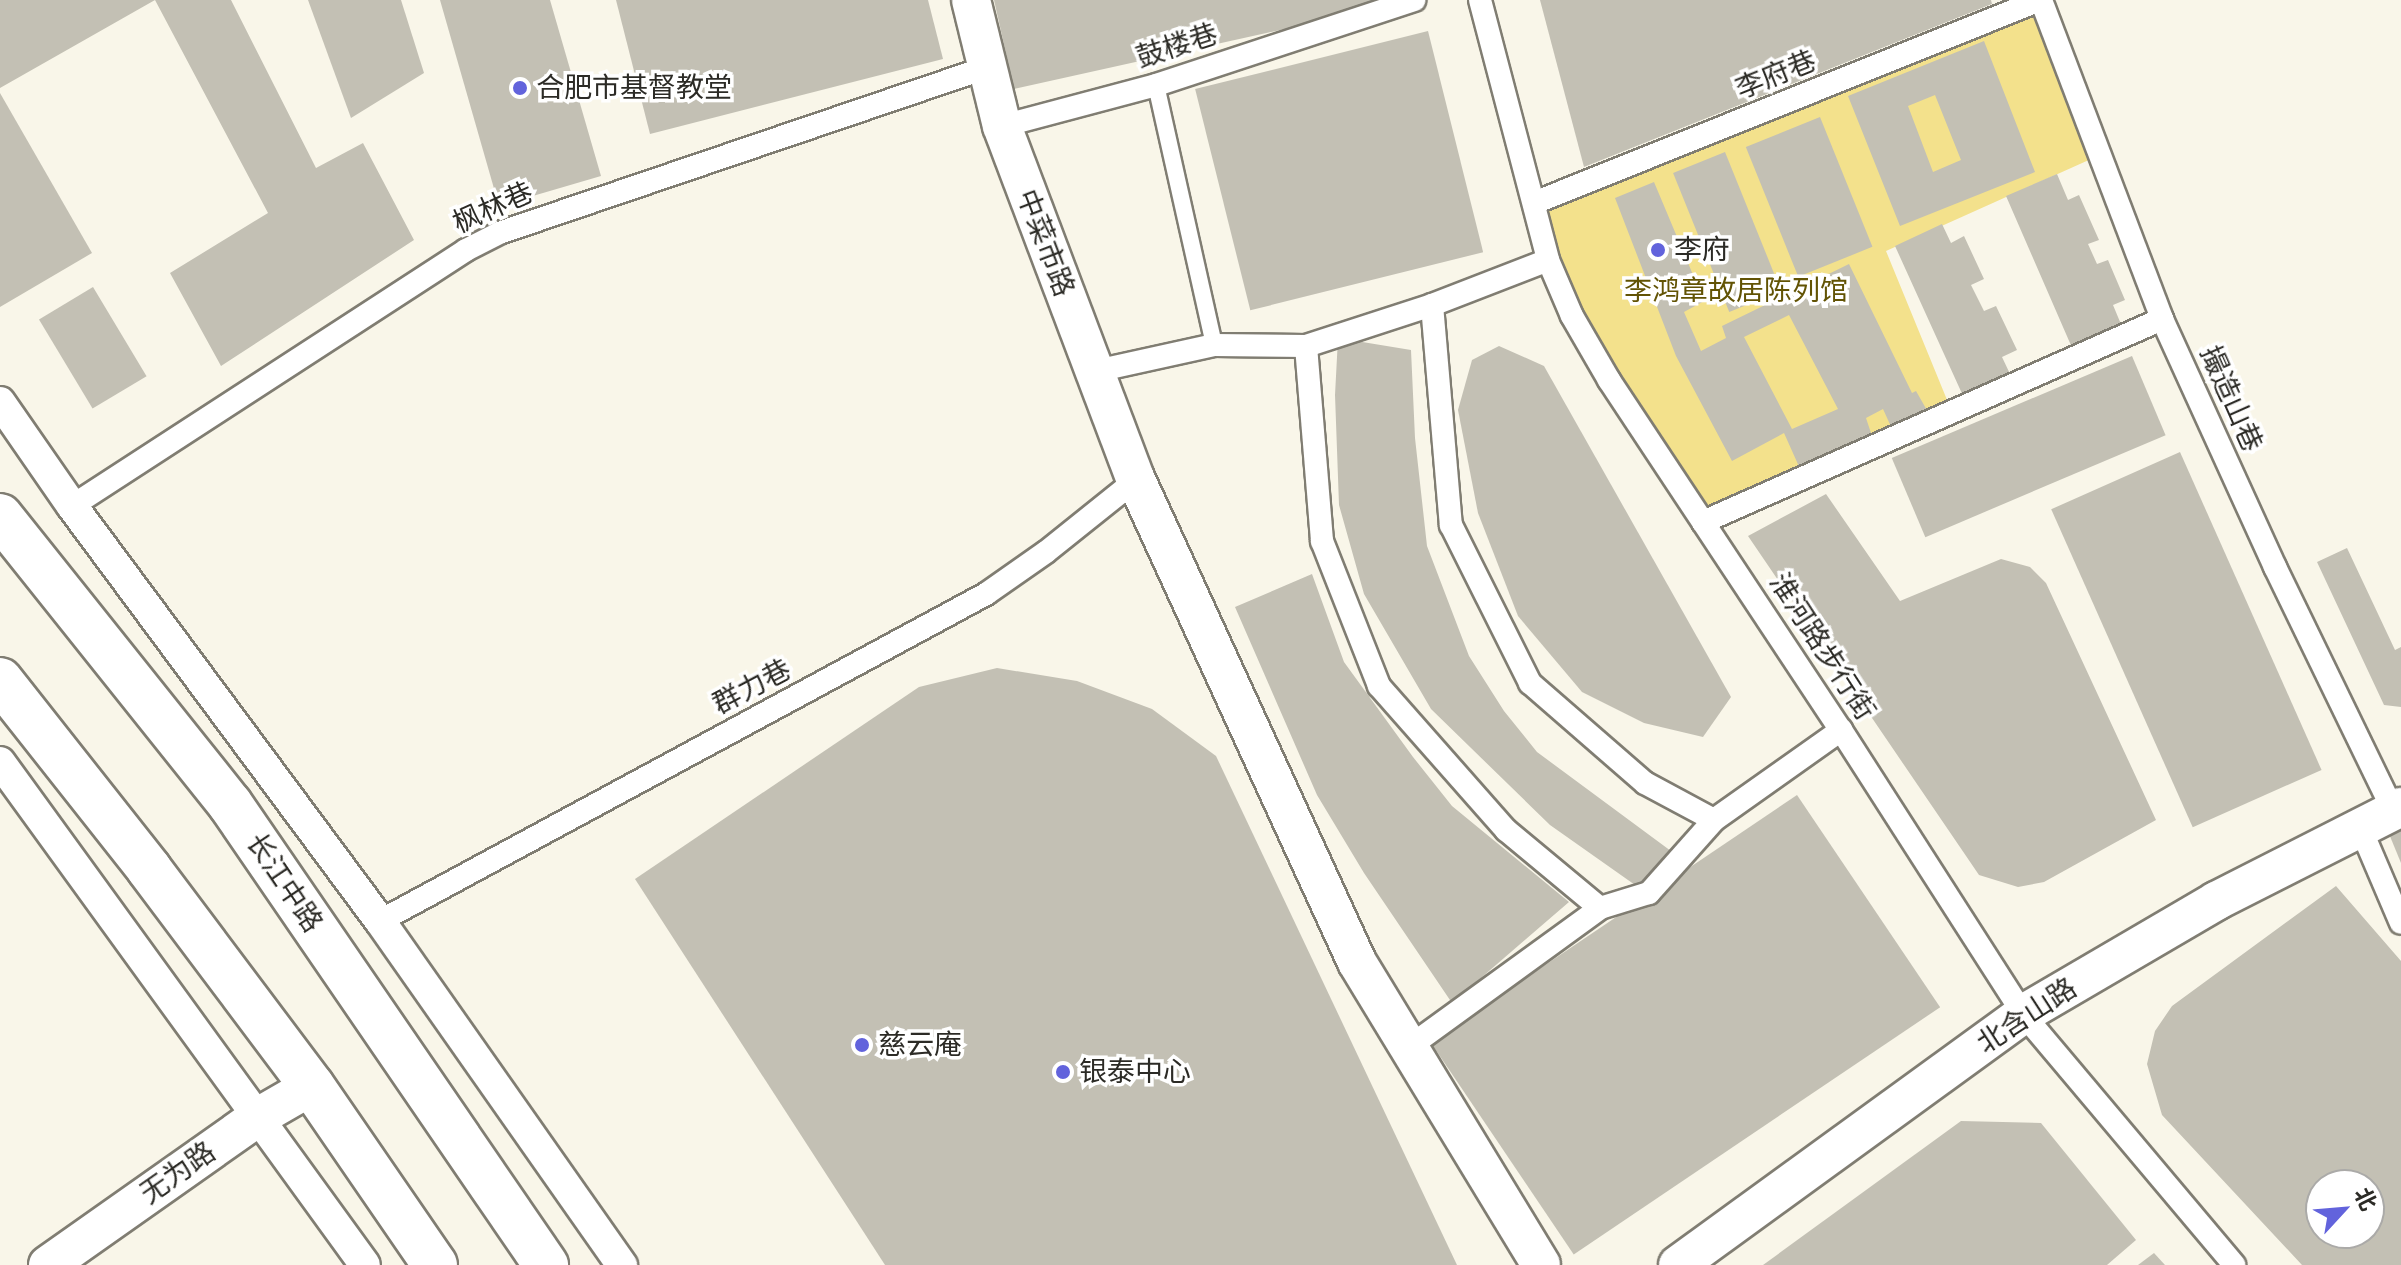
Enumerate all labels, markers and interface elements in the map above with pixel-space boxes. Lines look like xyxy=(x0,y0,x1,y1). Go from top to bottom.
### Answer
street label: 鼓楼巷 xyxy=(1132,17,1222,75)
street label: 李府巷 xyxy=(1731,44,1821,106)
place label: 合肥市基督教堂 xyxy=(536,71,732,105)
marker: 合肥市基督教堂 xyxy=(511,79,529,97)
street label: 枫林巷 xyxy=(448,176,538,240)
street label: 中菜市路 xyxy=(1009,185,1081,301)
place label: 李府 xyxy=(1674,233,1730,267)
marker: 李府 xyxy=(1649,241,1667,259)
park label: 李鸿章故居陈列馆 xyxy=(1624,274,1848,308)
street label: 撮造山巷 xyxy=(2193,341,2269,457)
street label: 淮河路步行街 xyxy=(1762,567,1882,727)
street label: 群力巷 xyxy=(707,652,797,722)
street label: 长江中路 xyxy=(239,827,329,939)
street label: 北含山路 xyxy=(1971,971,2083,1061)
place label: 慈云庵 xyxy=(878,1028,962,1062)
marker: 慈云庵 xyxy=(853,1036,871,1054)
place label: 银泰中心 xyxy=(1079,1055,1191,1089)
marker: 银泰中心 xyxy=(1054,1063,1072,1081)
street label: 无为路 xyxy=(134,1135,222,1211)
north arrow xyxy=(2305,1169,2385,1249)
text: 北 xyxy=(2348,1184,2381,1215)

